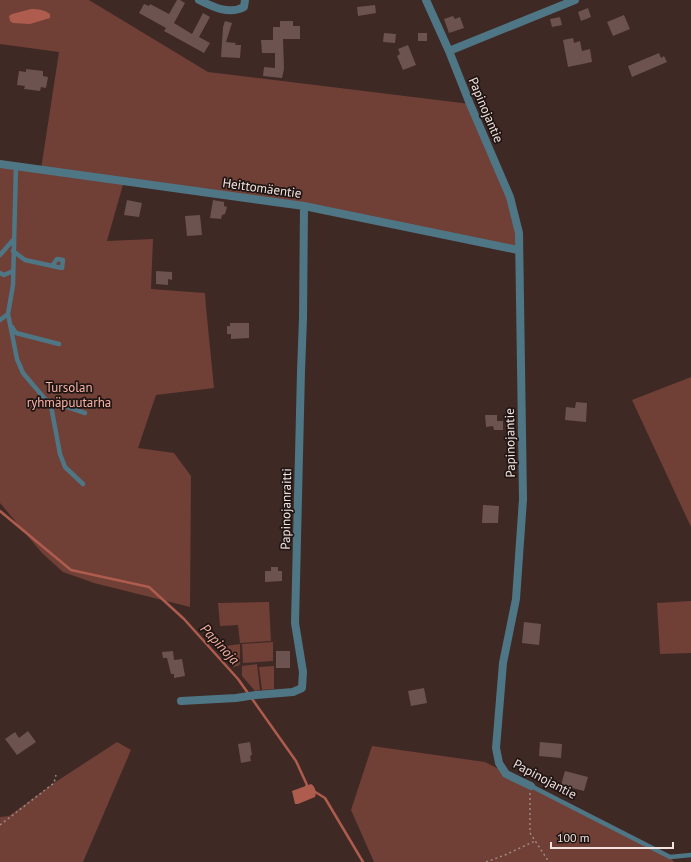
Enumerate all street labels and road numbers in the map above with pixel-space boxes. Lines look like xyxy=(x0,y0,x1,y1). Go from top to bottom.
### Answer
street label: Papinojantie xyxy=(465,75,507,145)
street label: Heittomäentie xyxy=(221,174,303,202)
street label: Papinojantie xyxy=(501,408,519,478)
street label: Papinojanraitti xyxy=(277,468,295,550)
street label: Papinojantie xyxy=(510,755,580,803)

